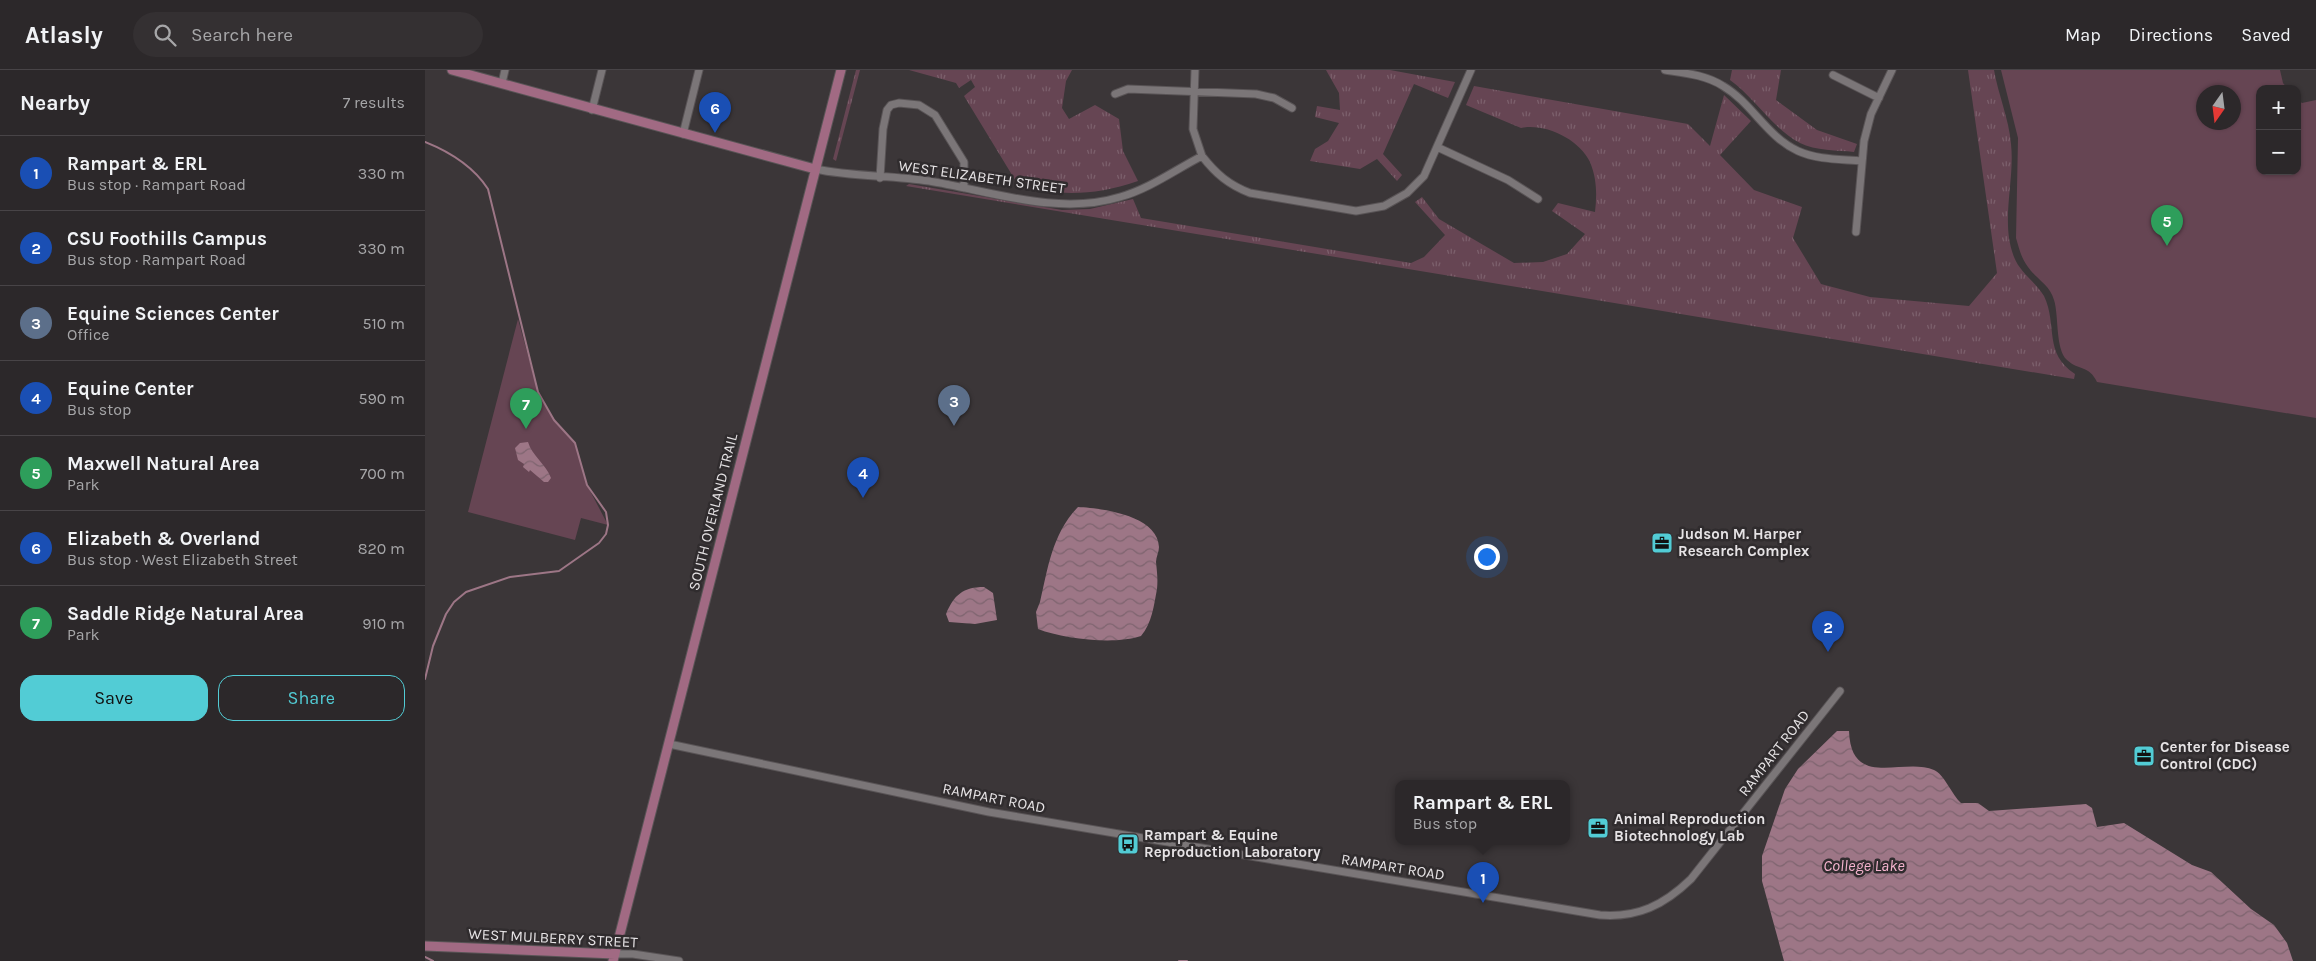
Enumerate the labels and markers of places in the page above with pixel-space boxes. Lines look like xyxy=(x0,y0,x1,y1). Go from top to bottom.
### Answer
pin: 6 xyxy=(699,92,731,133)
pin: 5 xyxy=(2151,205,2183,246)
pin: 3 xyxy=(938,385,970,426)
pin: 7 xyxy=(510,388,542,429)
pin: 4 xyxy=(847,457,879,498)
place label: Judson M. Harper Research Complex xyxy=(1678,525,1810,560)
office icon: Judson M. Harper Research Complex xyxy=(1650,531,1674,555)
pin: 2 xyxy=(1812,611,1844,652)
place label: Center for Disease Control (CDC) xyxy=(2160,738,2290,773)
office icon: Center for Disease Control (CDC) xyxy=(2132,744,2156,768)
place label: Animal Reproduction Biotechnology Lab xyxy=(1614,810,1765,845)
office icon: Animal Reproduction Biotechnology Lab xyxy=(1586,816,1610,840)
place label: Rampart & Equine Reproduction Laboratory xyxy=(1144,826,1321,861)
bus stop icon: Rampart & Equine Reproduction Laboratory xyxy=(1116,832,1140,856)
pin: 1 xyxy=(1467,862,1499,903)

